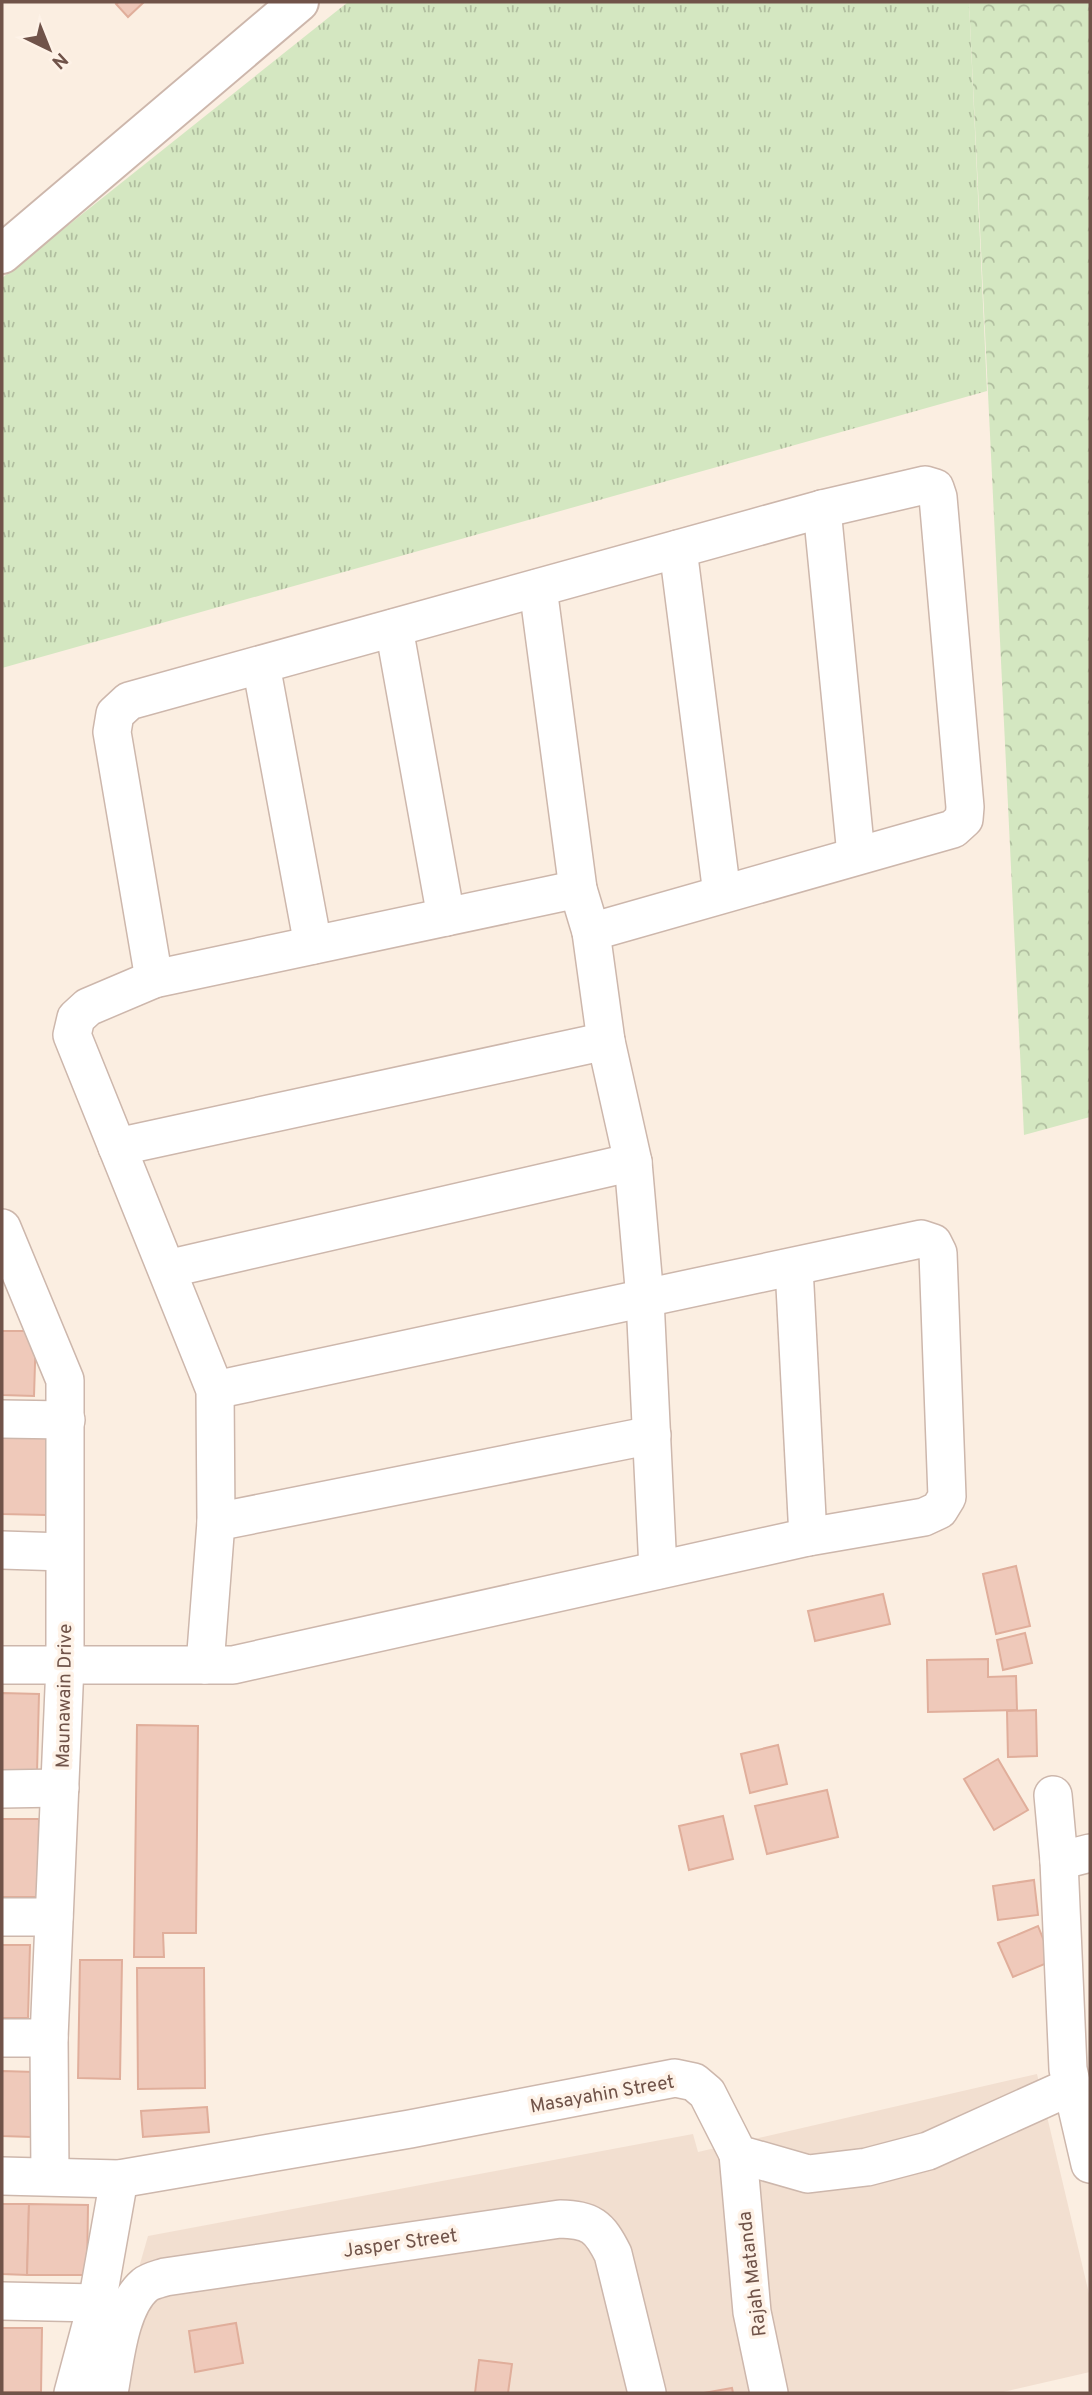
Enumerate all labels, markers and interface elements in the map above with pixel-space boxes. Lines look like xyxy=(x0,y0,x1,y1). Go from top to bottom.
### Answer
north arrow xyxy=(14,14,84,84)
text: N xyxy=(46,47,72,73)
street label: Maunawain Drive xyxy=(52,1624,78,1768)
street label: Masayahin Street xyxy=(528,2070,676,2119)
street label: Rajah Matanda xyxy=(733,2210,773,2338)
street label: Jasper Street xyxy=(342,2224,459,2264)

